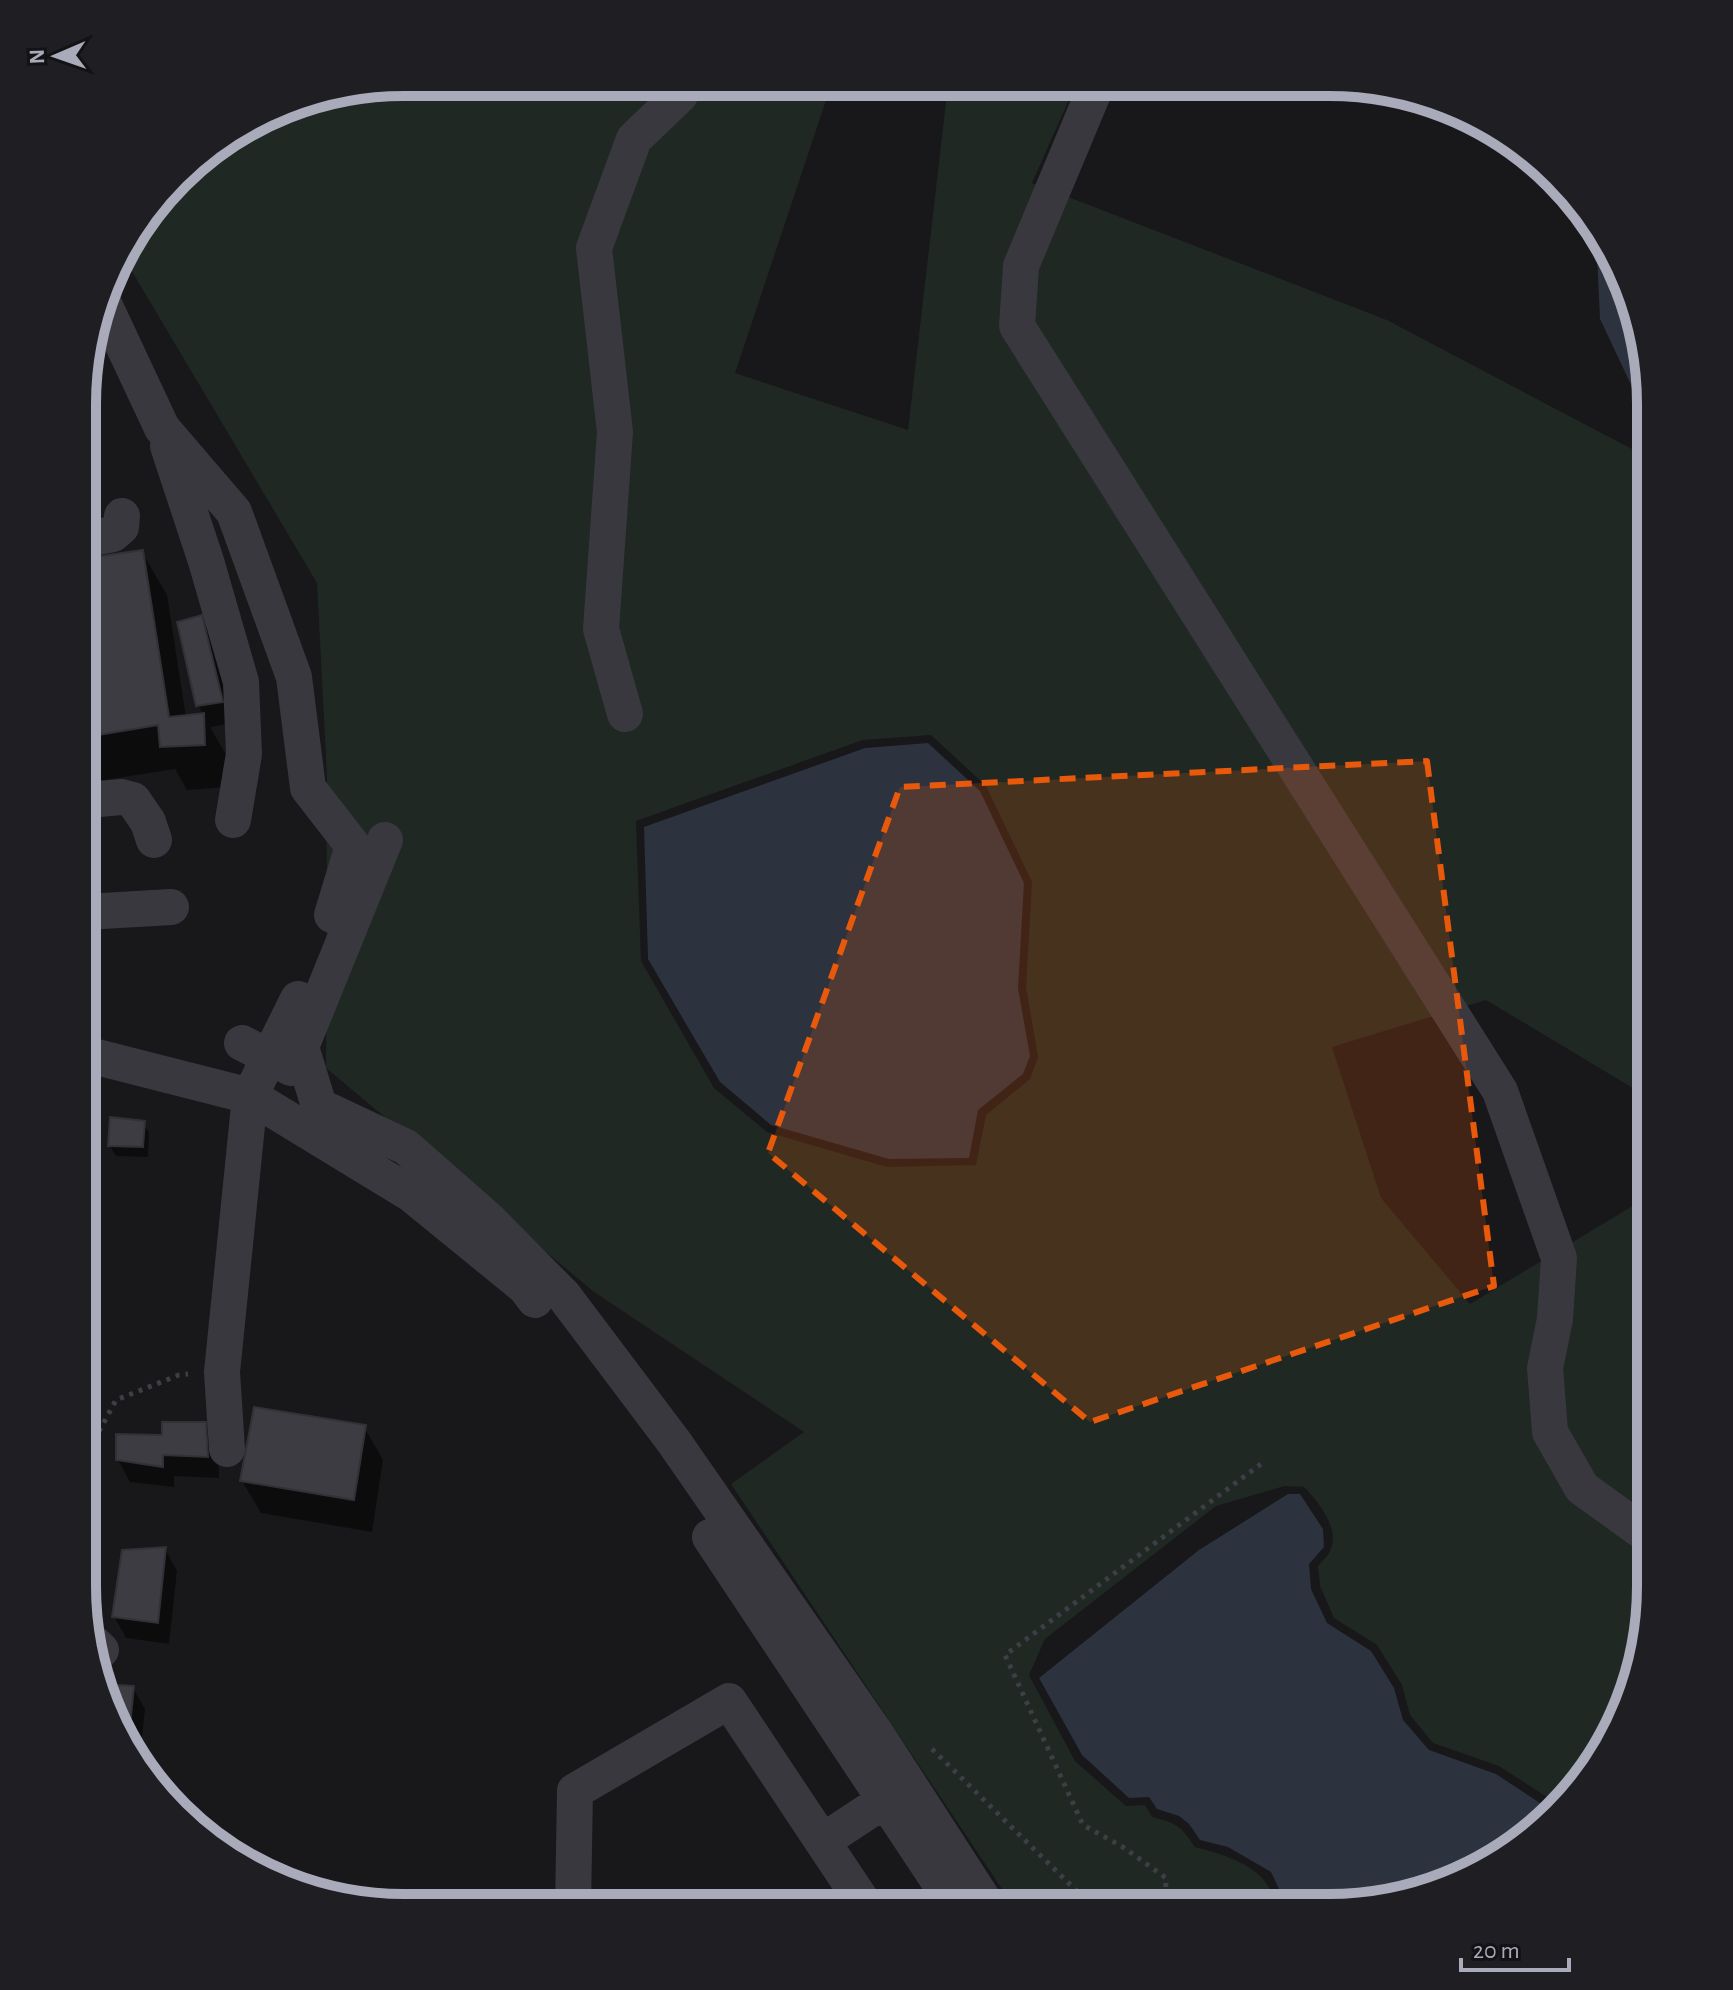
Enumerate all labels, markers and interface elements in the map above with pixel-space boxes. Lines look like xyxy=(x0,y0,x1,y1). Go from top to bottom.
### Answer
north arrow xyxy=(16,16,96,96)
text: N xyxy=(26,49,48,65)
scale bar xyxy=(1461,1922,1569,1972)
text: 20 m xyxy=(1473,1939,1520,1963)

